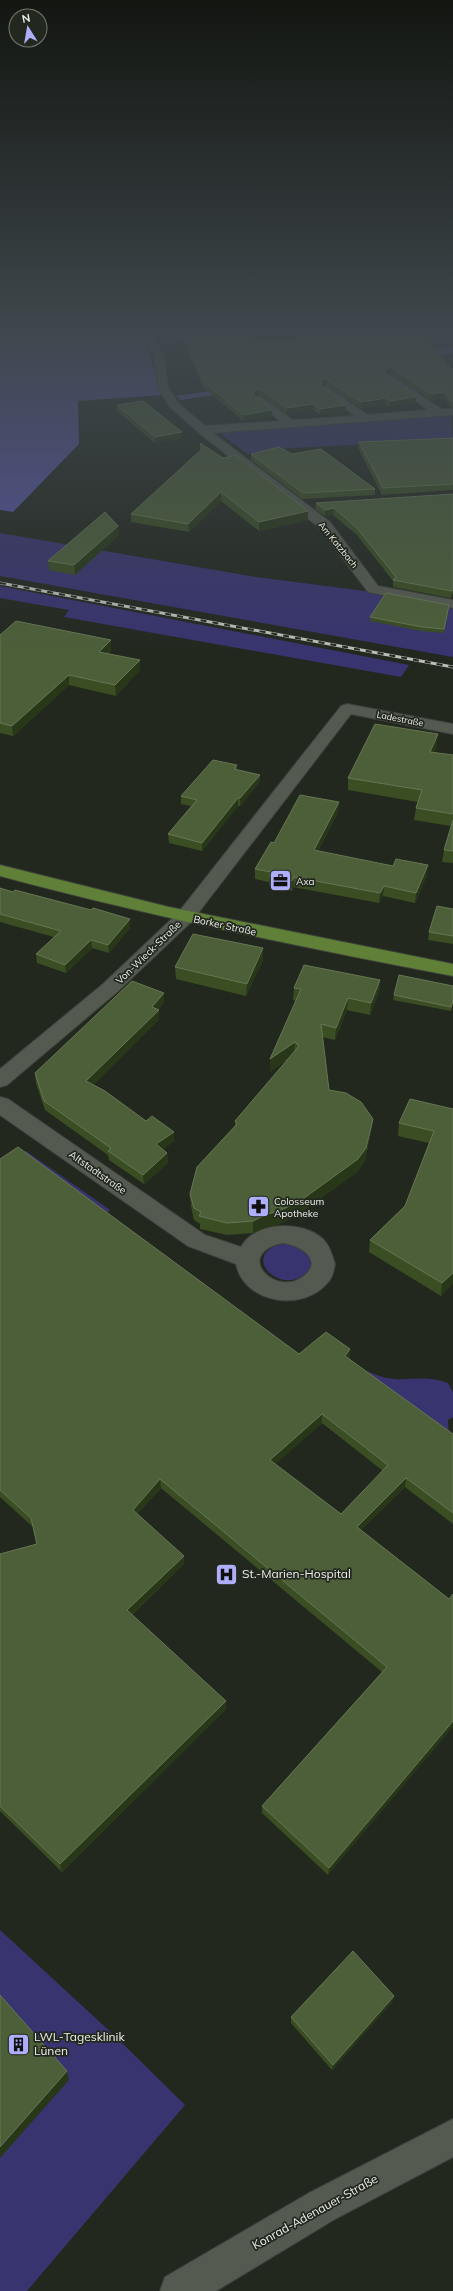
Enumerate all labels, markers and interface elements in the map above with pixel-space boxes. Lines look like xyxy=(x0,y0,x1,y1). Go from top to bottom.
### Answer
north arrow xyxy=(8,8,48,48)
text: N xyxy=(21,11,32,26)
street label: Am Katzbach xyxy=(316,519,360,570)
street label: Ladestraße xyxy=(376,709,425,728)
office icon: Axa xyxy=(267,868,293,894)
place label: Axa xyxy=(296,875,314,888)
street label: Borker Straße xyxy=(192,912,258,938)
street label: Von-Wieck-Straße xyxy=(113,918,184,987)
street label: Altstadtstraße xyxy=(67,1148,129,1197)
pharmacy icon: Colosseum Apotheke xyxy=(246,1194,272,1220)
place label: Colosseum Apotheke xyxy=(274,1195,324,1220)
hospital icon: St.-Marien-Hospital xyxy=(213,1561,239,1587)
place label: St.-Marien-Hospital xyxy=(242,1566,351,1581)
place label: LWL-Tagesklinik Lünen xyxy=(34,2029,125,2058)
building icon: LWL-Tagesklinik Lünen xyxy=(6,2031,32,2057)
street label: Konrad-Adenauer-Straße xyxy=(249,2171,380,2252)

